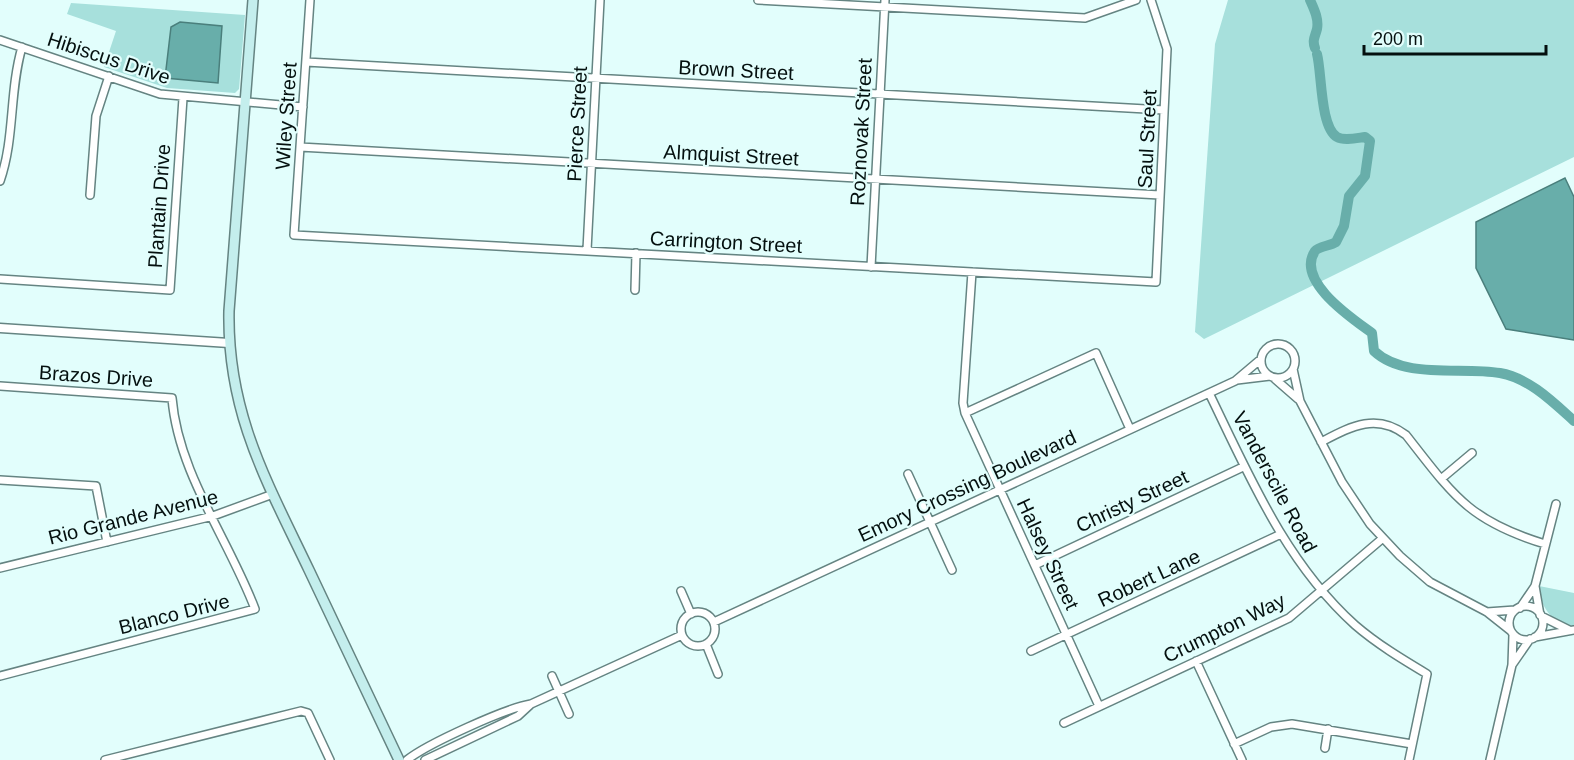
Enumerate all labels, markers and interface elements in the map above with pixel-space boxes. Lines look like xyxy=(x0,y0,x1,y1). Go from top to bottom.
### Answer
scale bar xyxy=(1364,18,1546,56)
street label: Hibiscus Drive xyxy=(45,28,173,88)
text: 200 m xyxy=(1373,29,1423,49)
street label: Brown Street xyxy=(678,56,795,84)
street label: Roznovak Street xyxy=(846,57,876,206)
street label: Wiley Street xyxy=(271,61,301,171)
street label: Pierce Street xyxy=(563,65,591,182)
street label: Saul Street xyxy=(1133,89,1161,189)
street label: Almquist Street xyxy=(663,140,800,170)
street label: Plantain Drive xyxy=(144,143,174,269)
street label: Carrington Street xyxy=(649,227,803,257)
street label: Brazos Drive xyxy=(38,361,154,391)
street label: Vanderscile Road xyxy=(1229,408,1321,556)
street label: Emory Crossing Boulevard xyxy=(855,426,1079,546)
street label: Christy Street xyxy=(1072,465,1192,537)
street label: Rio Grande Avenue xyxy=(46,485,220,549)
street label: Halsey Street xyxy=(1013,495,1084,613)
street label: Robert Lane xyxy=(1094,545,1204,611)
street label: Crumpton Way xyxy=(1160,589,1288,667)
street label: Blanco Drive xyxy=(116,590,232,638)

